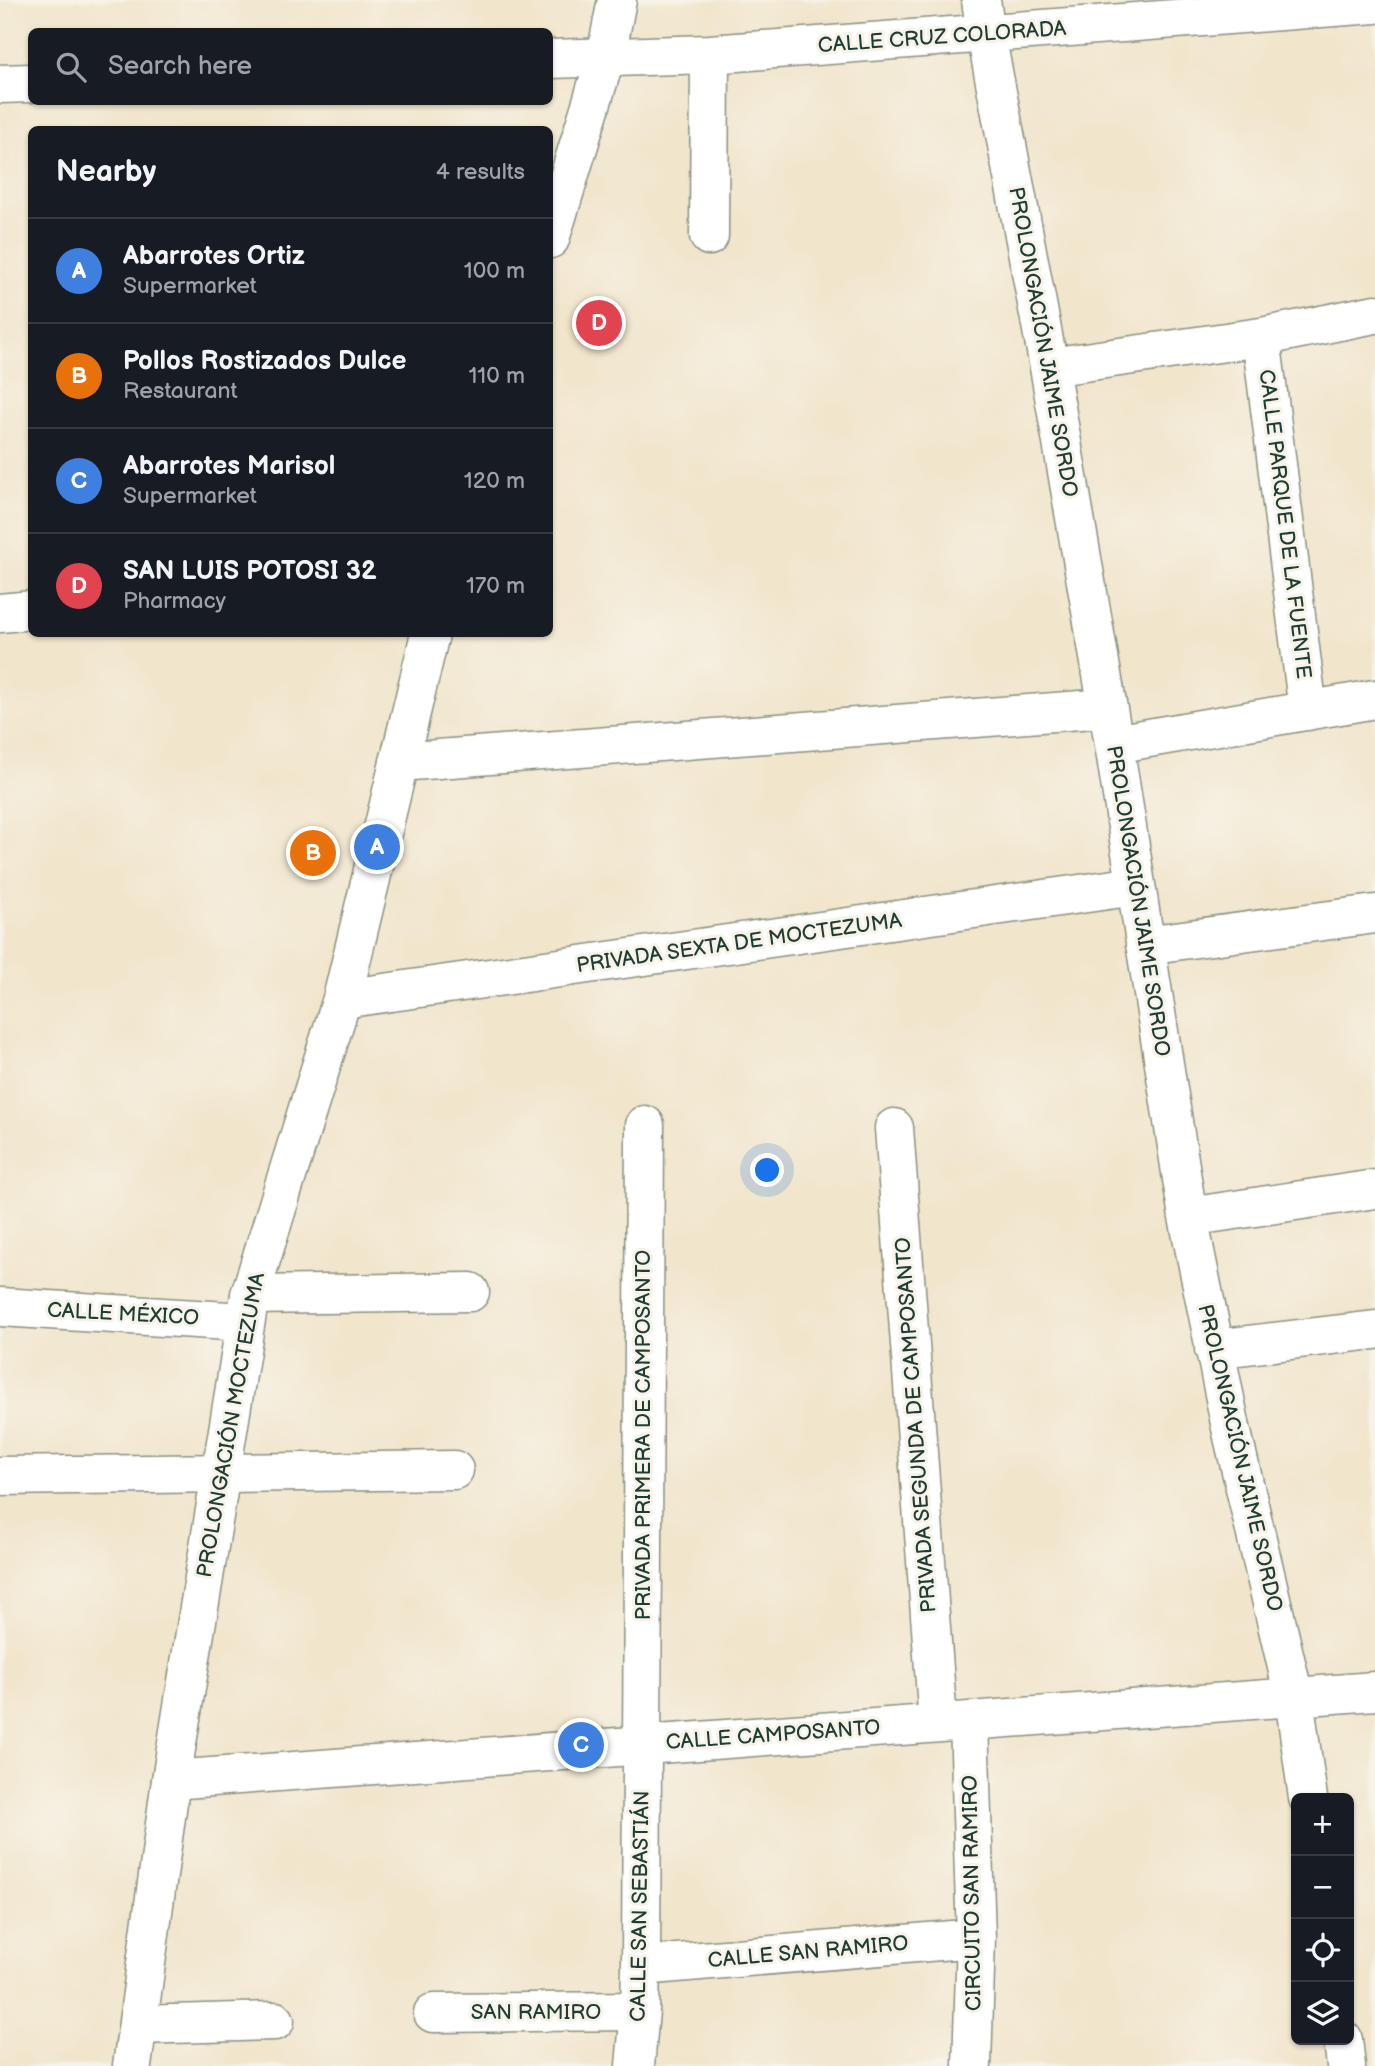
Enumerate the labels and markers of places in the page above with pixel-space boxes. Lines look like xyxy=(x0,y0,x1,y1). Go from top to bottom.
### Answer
pin: D xyxy=(576,297,622,349)
pin: A xyxy=(354,821,400,873)
pin: B xyxy=(290,827,336,879)
pin: C xyxy=(558,1719,604,1771)

